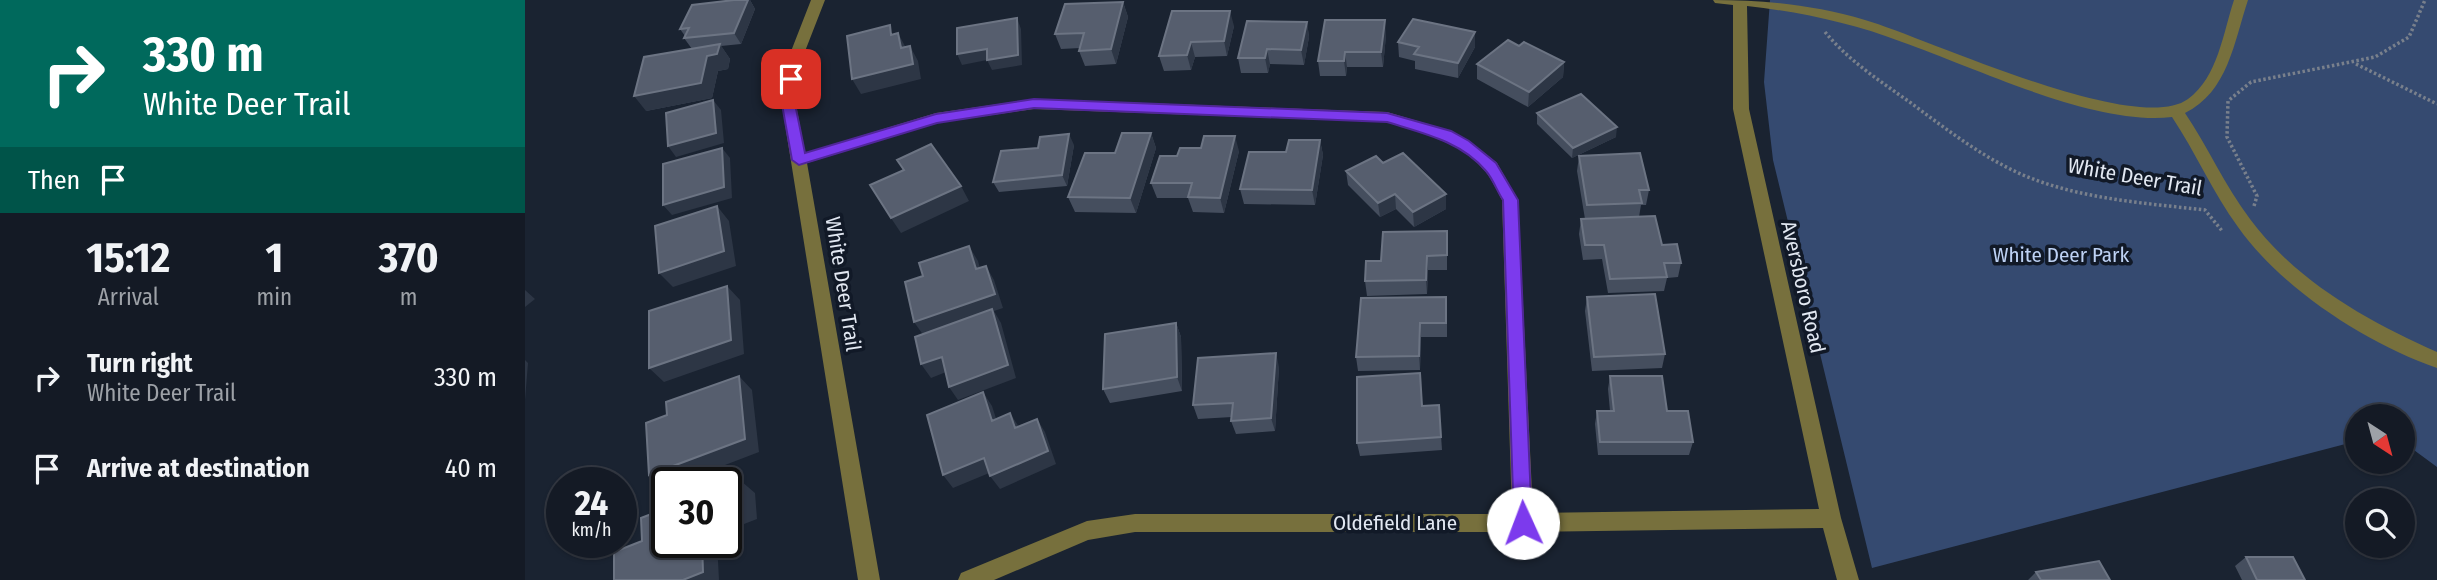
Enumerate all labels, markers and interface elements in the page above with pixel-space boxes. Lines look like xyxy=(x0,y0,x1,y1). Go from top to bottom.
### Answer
text: 330 m xyxy=(143,25,264,84)
icon: right xyxy=(28,28,119,119)
pin xyxy=(761,49,821,109)
icon: arrive xyxy=(772,60,810,98)
text: White Deer Trail xyxy=(143,85,350,123)
street label: White Deer Trail xyxy=(2066,152,2205,202)
icon: arrive xyxy=(94,161,132,199)
text: Then xyxy=(28,165,80,196)
street label: White Deer Trail xyxy=(820,215,867,354)
street label: Aversboro Road xyxy=(1775,218,1831,356)
text: 15:12 xyxy=(86,233,170,283)
text: 1 xyxy=(265,233,283,283)
text: 370 xyxy=(378,233,439,283)
park label: White Deer Park xyxy=(1993,242,2129,268)
text: Arrival xyxy=(98,283,159,311)
text: min xyxy=(257,283,292,311)
text: m xyxy=(400,283,417,311)
text: Turn right xyxy=(87,348,193,379)
icon: right xyxy=(28,359,66,397)
text: 330 m xyxy=(434,362,497,393)
text: White Deer Trail xyxy=(87,379,236,407)
north arrow xyxy=(2345,404,2415,474)
map controls xyxy=(2345,404,2415,558)
icon: arrive xyxy=(28,450,66,488)
text: Arrive at destination xyxy=(87,453,310,484)
text: 40 m xyxy=(445,453,497,484)
speed limit sign: 30 xyxy=(651,467,742,558)
text: 24 xyxy=(575,482,608,524)
position arrow xyxy=(1486,486,1560,560)
button: search xyxy=(2345,488,2415,558)
street label: Oldefield Lane xyxy=(1333,510,1457,536)
text: km/h xyxy=(571,519,612,541)

